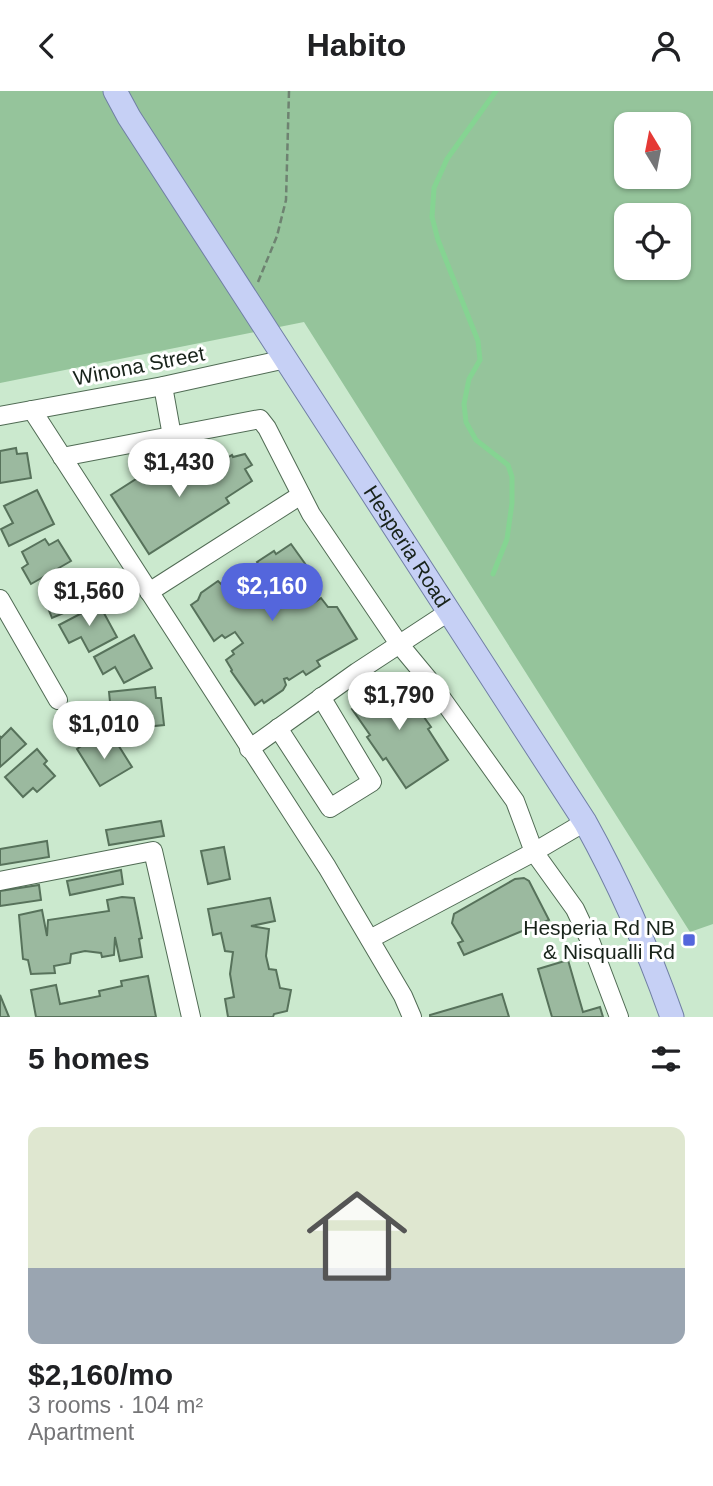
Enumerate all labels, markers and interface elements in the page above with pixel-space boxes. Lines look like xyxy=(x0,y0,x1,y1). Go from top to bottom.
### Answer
icon: back xyxy=(28,27,66,65)
text: Habito xyxy=(307,27,406,63)
icon: person xyxy=(647,27,685,65)
north arrow xyxy=(614,112,691,189)
map controls xyxy=(614,112,691,280)
button: locate xyxy=(614,203,691,280)
street label: Winona Street xyxy=(71,341,207,389)
pin: $1,430 xyxy=(122,439,236,499)
text: $1,430 xyxy=(144,449,214,475)
street label: Hesperia Road xyxy=(359,481,455,611)
pin: $2,160 xyxy=(215,563,329,623)
pin: $1,560 xyxy=(32,568,146,628)
text: $2,160 xyxy=(237,573,307,599)
text: $1,560 xyxy=(54,578,124,604)
pin: $1,790 xyxy=(342,673,456,732)
text: $1,790 xyxy=(364,682,434,708)
pin: $1,010 xyxy=(47,701,161,761)
text: $1,010 xyxy=(69,711,139,737)
place label: Hesperia Rd NB & Nisqualli Rd xyxy=(523,916,675,963)
marker: Hesperia Rd NB & Nisqualli Rd xyxy=(681,932,697,948)
icon: filters xyxy=(647,1040,685,1078)
text: 5 homes xyxy=(28,1042,150,1075)
icon: home xyxy=(294,1173,420,1299)
text: $2,160/mo xyxy=(28,1358,173,1391)
text: 3 rooms · 104 m² xyxy=(28,1392,203,1418)
text: Apartment xyxy=(28,1419,134,1445)

